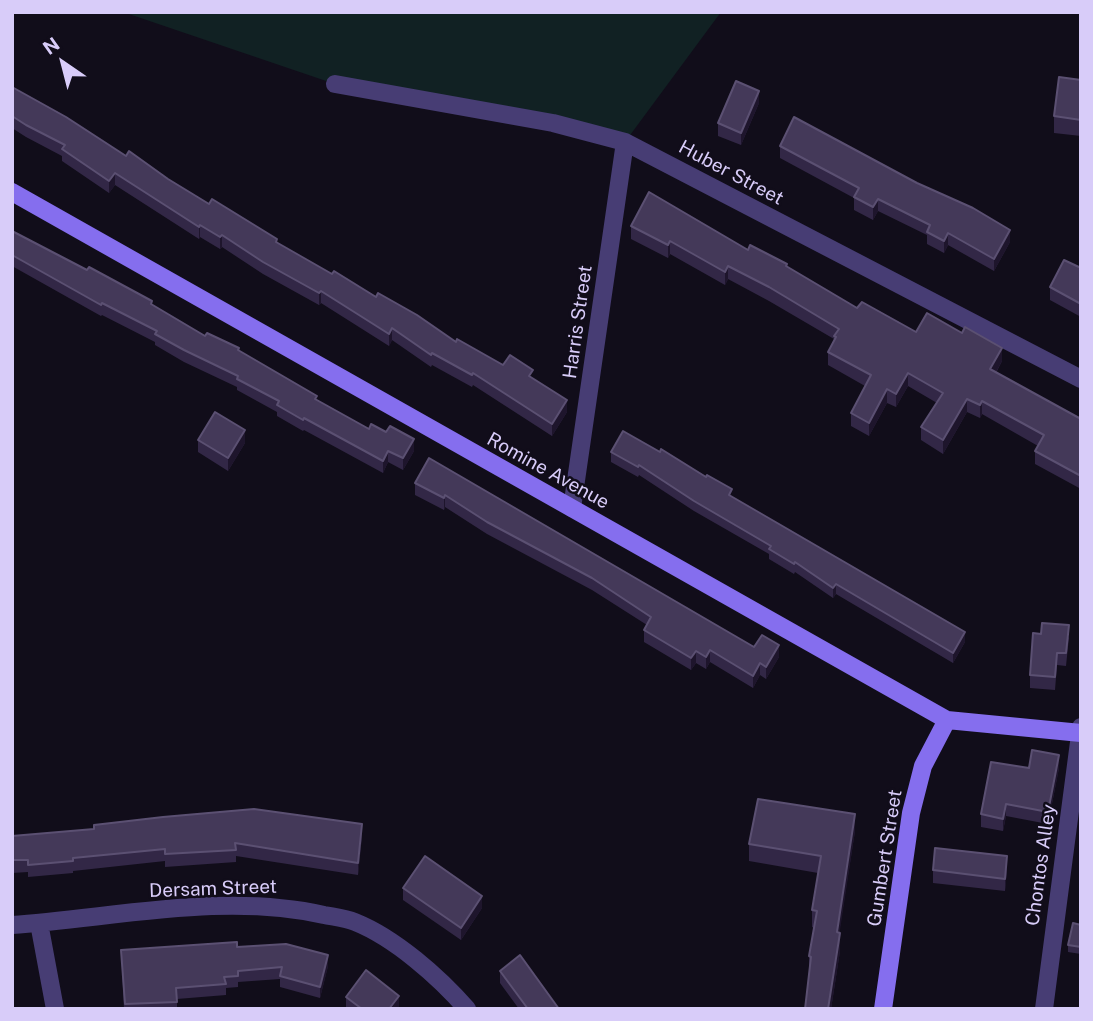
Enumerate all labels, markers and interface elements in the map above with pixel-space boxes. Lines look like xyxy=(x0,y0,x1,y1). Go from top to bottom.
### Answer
north arrow xyxy=(28,28,98,98)
text: N xyxy=(39,33,63,59)
street label: Huber Street xyxy=(675,136,787,210)
street label: Harris Street xyxy=(559,264,597,380)
street label: Romine Avenue xyxy=(483,428,613,514)
street label: Gumbert Street xyxy=(863,788,907,928)
street label: Chontos Alley xyxy=(1021,803,1061,927)
street label: Dersam Street xyxy=(149,875,277,903)

